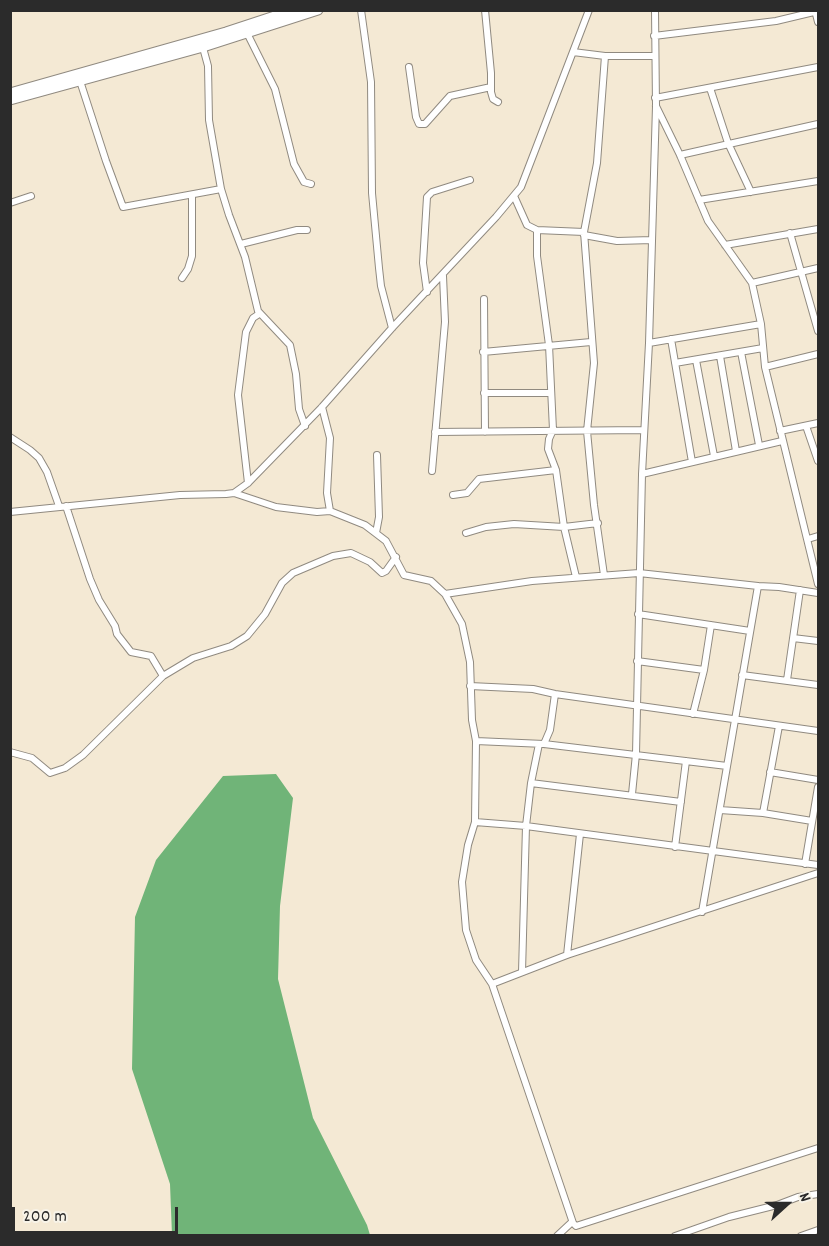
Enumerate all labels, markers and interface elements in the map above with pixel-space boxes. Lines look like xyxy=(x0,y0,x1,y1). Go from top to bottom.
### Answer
north arrow xyxy=(757,1174,817,1234)
text: N xyxy=(792,1190,816,1205)
scale bar xyxy=(15,1195,182,1233)
text: 200 m xyxy=(23,1205,67,1230)

